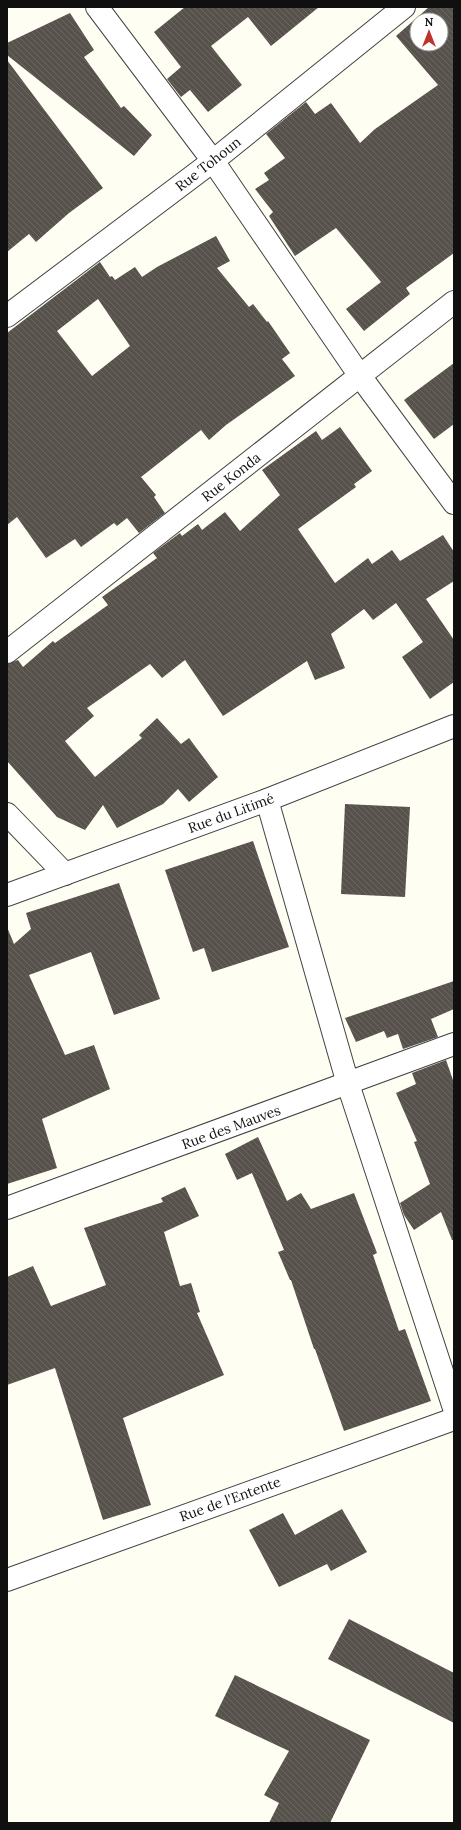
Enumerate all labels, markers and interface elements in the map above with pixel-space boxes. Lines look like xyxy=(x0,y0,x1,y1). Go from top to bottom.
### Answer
north arrow xyxy=(409,12,449,52)
text: N xyxy=(425,15,434,29)
street label: Rue Tohoun xyxy=(172,132,245,195)
street label: Rue Konda xyxy=(198,448,264,506)
street label: Rue du Litimé xyxy=(185,789,277,837)
street label: Rue des Mauves xyxy=(179,1101,283,1153)
street label: Rue de l'Entente xyxy=(177,1472,283,1526)

